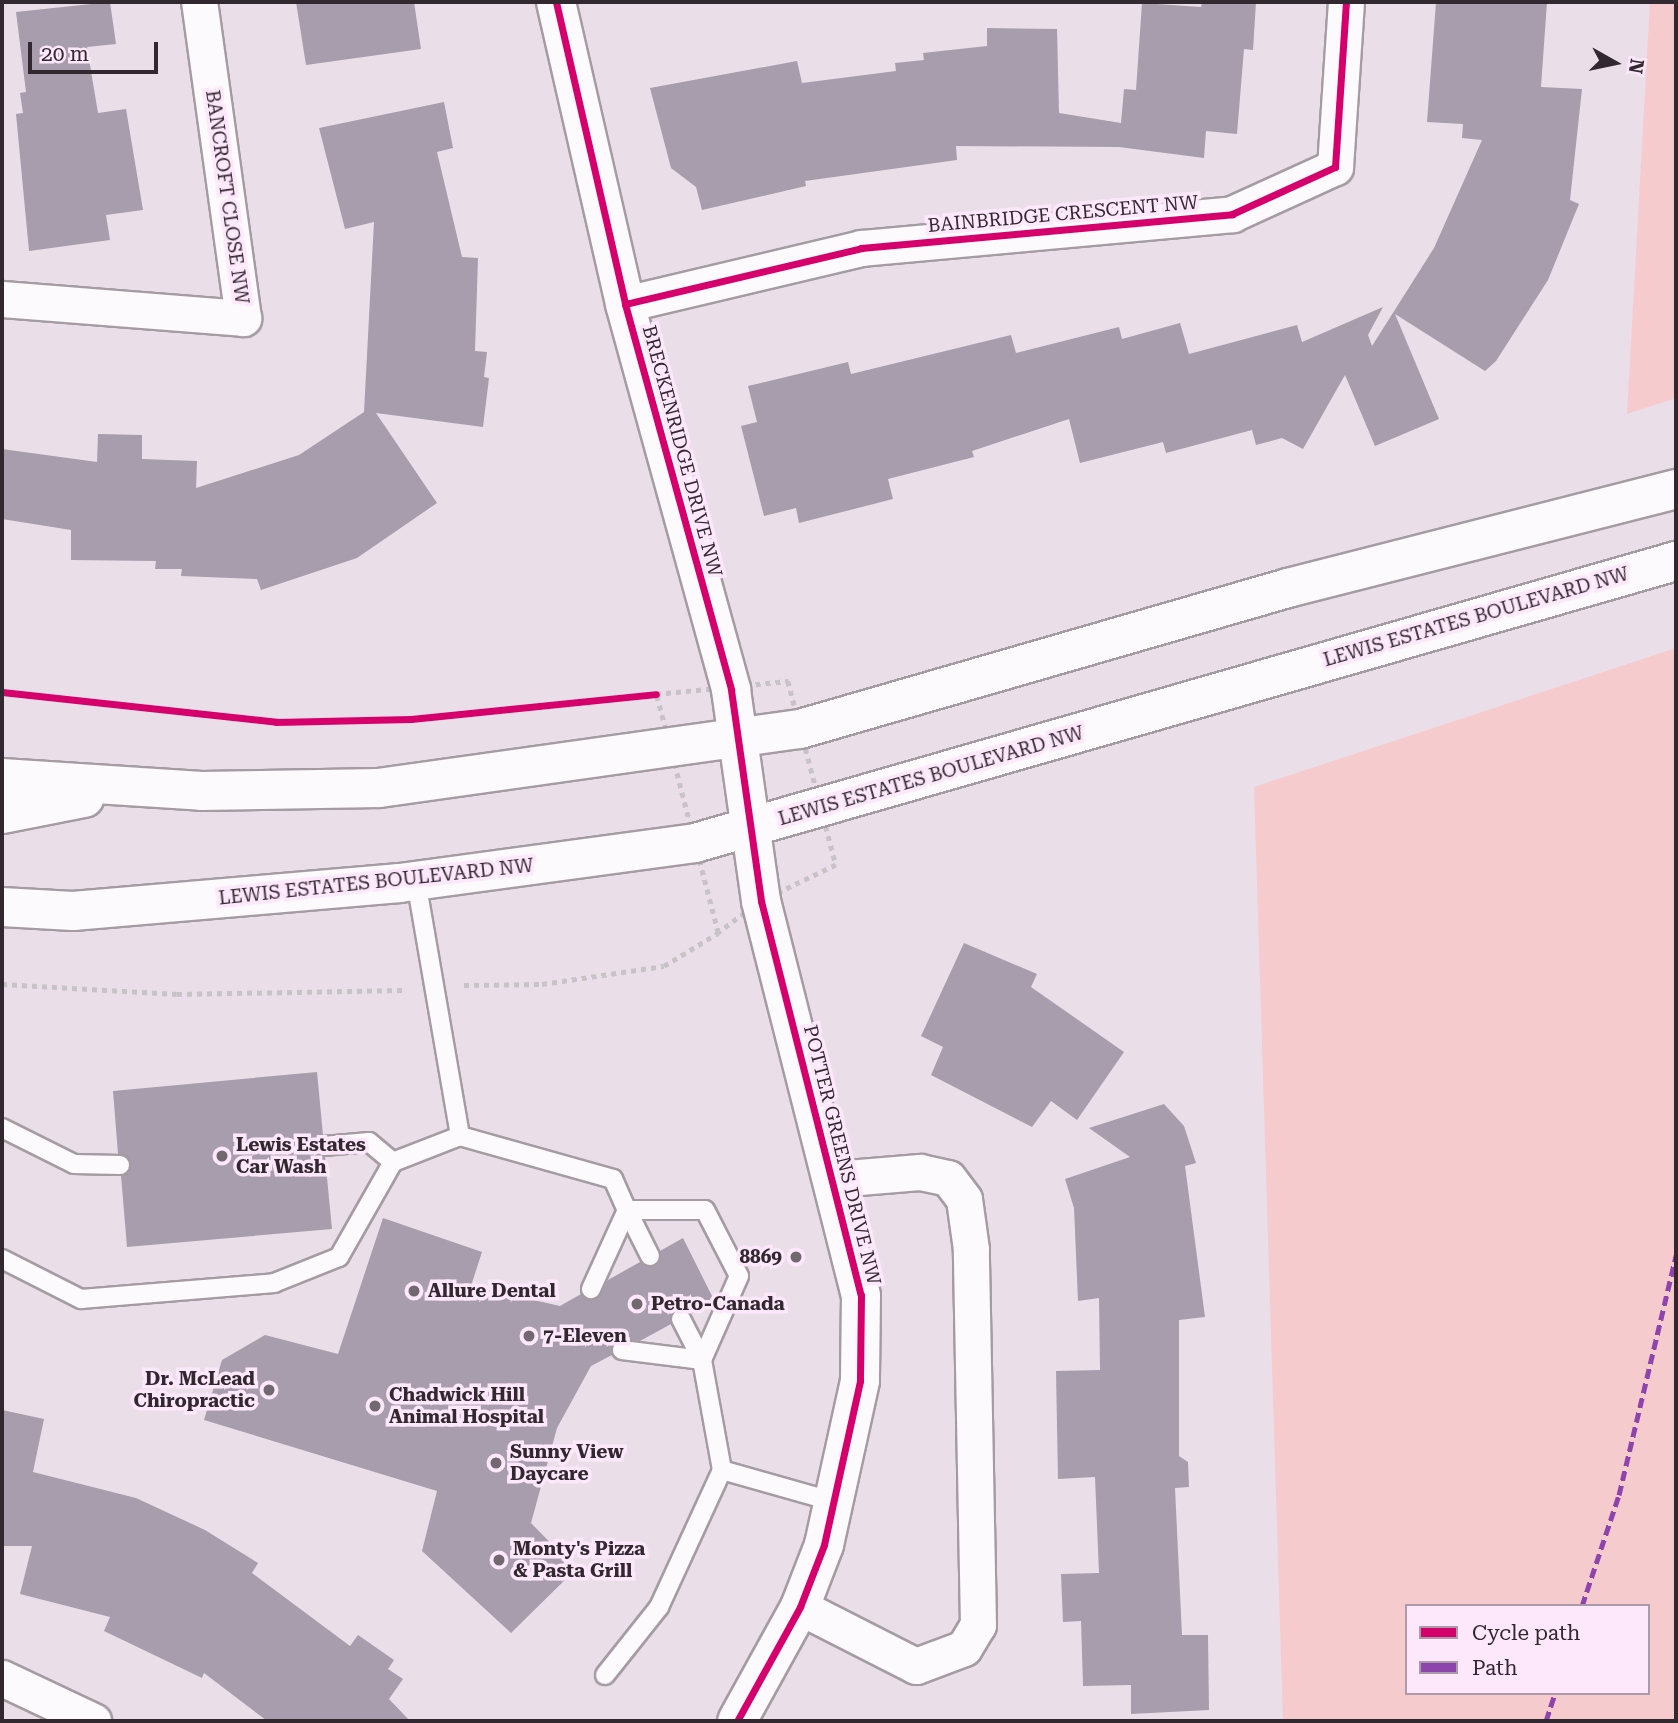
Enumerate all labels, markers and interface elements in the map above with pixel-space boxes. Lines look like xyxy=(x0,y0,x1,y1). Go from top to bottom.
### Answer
scale bar xyxy=(32,28,161,72)
north arrow xyxy=(1580,28,1650,98)
text: 20 m xyxy=(41,42,89,66)
text: N xyxy=(1624,57,1649,75)
street label: BANCROFT CLOSE NW xyxy=(201,89,253,305)
street label: BAINBRIDGE CRESCENT NW xyxy=(927,191,1199,237)
street label: BRECKENRIDGE DRIVE NW xyxy=(637,323,727,579)
street label: LEWIS ESTATES BOULEVARD NW xyxy=(1321,562,1631,672)
street label: LEWIS ESTATES BOULEVARD NW xyxy=(776,721,1086,831)
street label: LEWIS ESTATES BOULEVARD NW xyxy=(217,854,535,910)
street label: POTTER GREENS DRIVE NW xyxy=(799,1023,885,1287)
place label: Lewis Estates Car Wash xyxy=(236,1134,366,1178)
marker: Lewis Estates Car Wash xyxy=(214,1148,230,1164)
place label: 8869 xyxy=(739,1246,782,1268)
marker: 8869 xyxy=(788,1249,804,1265)
place label: Allure Dental xyxy=(428,1280,556,1302)
marker: Allure Dental xyxy=(406,1283,422,1299)
place label: Petro-Canada xyxy=(651,1293,785,1315)
marker: Petro-Canada xyxy=(629,1296,645,1312)
place label: 7-Eleven xyxy=(543,1325,627,1347)
marker: 7-Eleven xyxy=(521,1328,537,1344)
place label: Dr. McLead Chiropractic xyxy=(133,1368,255,1412)
marker: Dr. McLead Chiropractic xyxy=(261,1382,277,1398)
place label: Chadwick Hill Animal Hospital xyxy=(389,1384,544,1428)
marker: Chadwick Hill Animal Hospital xyxy=(367,1398,383,1414)
place label: Sunny View Daycare xyxy=(510,1441,623,1485)
marker: Sunny View Daycare xyxy=(488,1455,504,1471)
place label: Monty's Pizza & Pasta Grill xyxy=(513,1538,645,1582)
marker: Monty's Pizza & Pasta Grill xyxy=(491,1552,507,1568)
legend xyxy=(1405,1604,1650,1695)
text: Cycle path xyxy=(1472,1621,1580,1645)
text: Path xyxy=(1472,1656,1518,1680)

